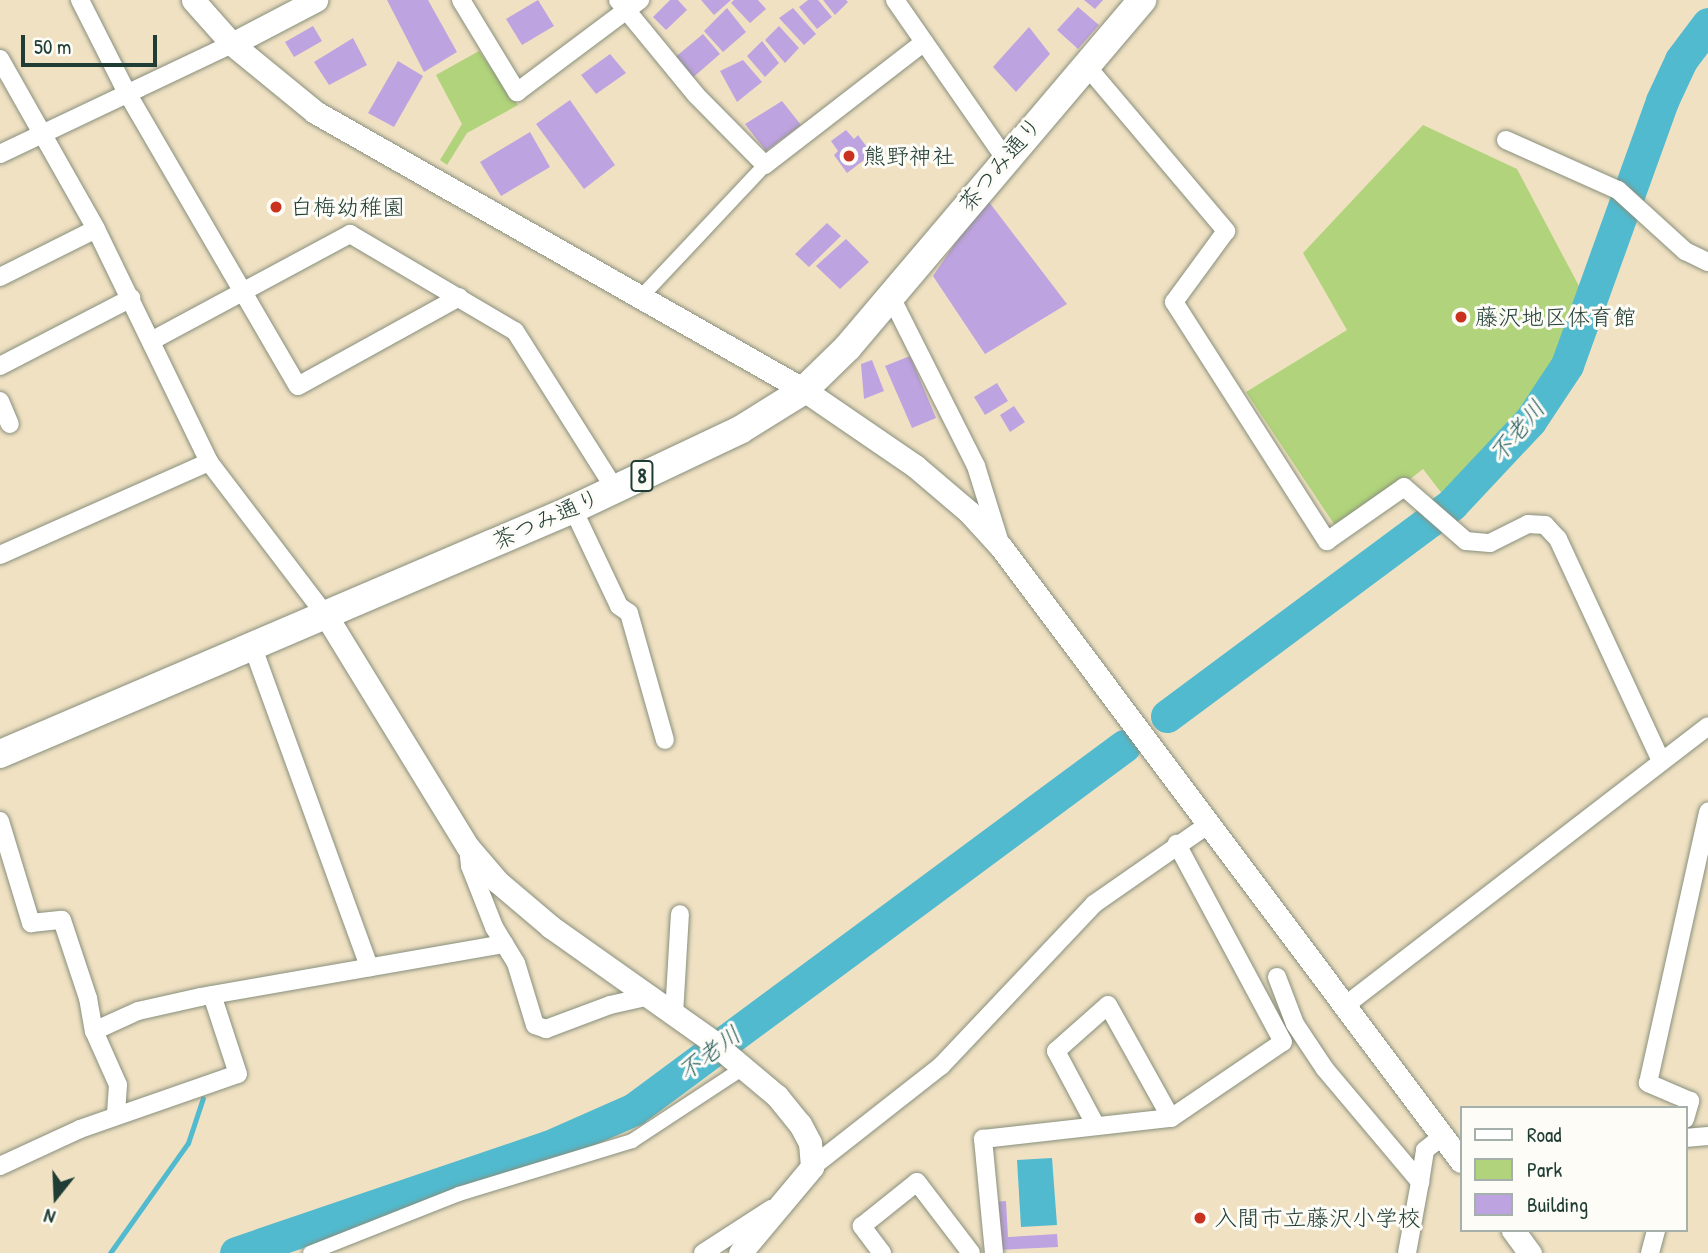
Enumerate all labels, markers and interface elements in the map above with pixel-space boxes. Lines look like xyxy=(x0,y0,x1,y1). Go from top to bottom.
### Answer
scale bar xyxy=(24,21,161,65)
text: 50 m xyxy=(34,32,71,61)
street label: 茶つみ通り xyxy=(952,111,1048,217)
place label: 熊野神社 xyxy=(863,142,955,170)
marker: 熊野神社 xyxy=(841,148,857,164)
place label: 白梅幼稚園 xyxy=(290,193,405,221)
marker: 白梅幼稚園 xyxy=(268,199,284,215)
place label: 藤沢地区体育館 xyxy=(1475,303,1636,331)
marker: 藤沢地区体育館 xyxy=(1453,309,1469,325)
water label: 不老川 xyxy=(1483,394,1551,468)
road number: 8 xyxy=(630,458,654,494)
street label: 茶つみ通り xyxy=(488,483,604,555)
water label: 不老川 xyxy=(672,1020,746,1086)
legend xyxy=(1460,1106,1687,1232)
text: Road xyxy=(1527,1120,1561,1149)
text: Park xyxy=(1527,1155,1562,1184)
north arrow xyxy=(21,1162,91,1232)
text: Building xyxy=(1527,1190,1588,1219)
text: N xyxy=(41,1203,58,1231)
place label: 入間市立藤沢小学校 xyxy=(1214,1204,1421,1232)
marker: 入間市立藤沢小学校 xyxy=(1192,1210,1208,1226)

